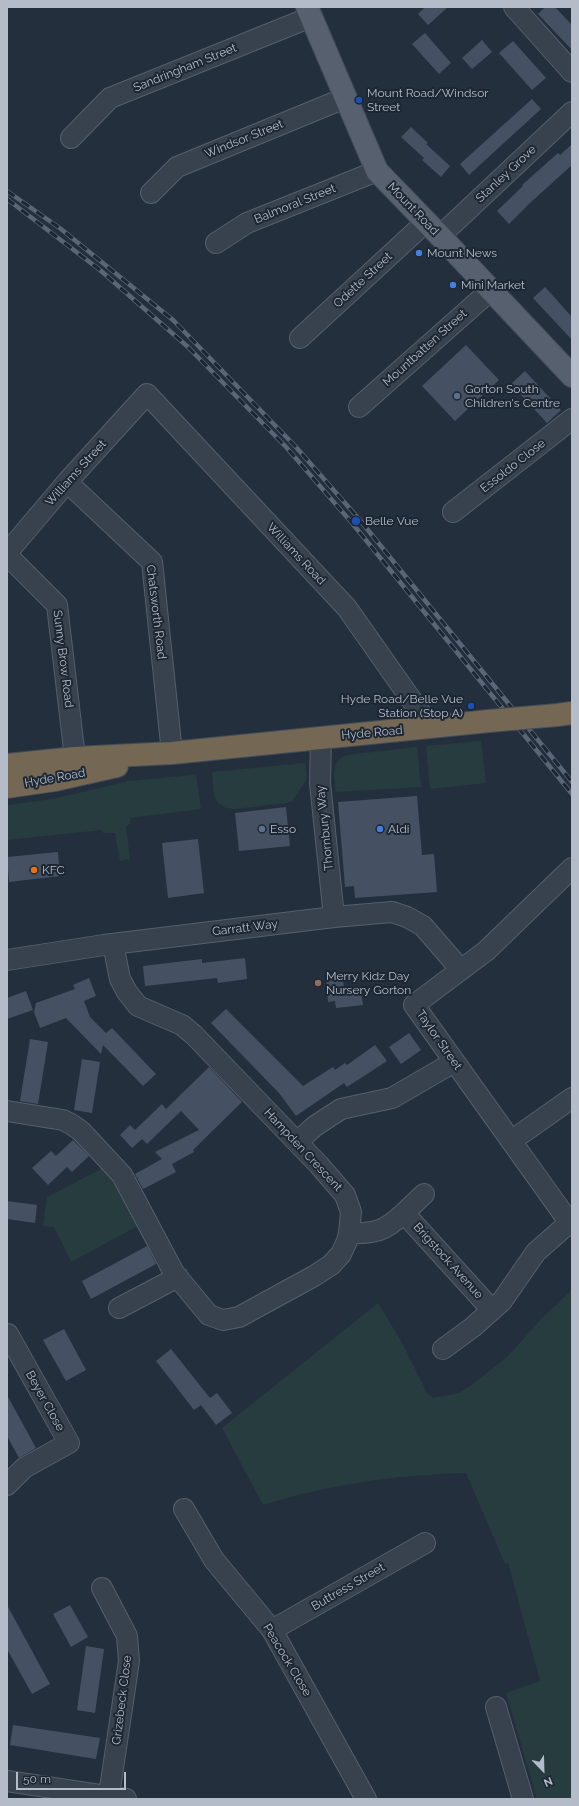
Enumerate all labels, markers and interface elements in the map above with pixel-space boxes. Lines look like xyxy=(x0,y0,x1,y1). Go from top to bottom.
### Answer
street label: Sandringham Street xyxy=(131,41,239,95)
place label: Mount Road/Windsor Street xyxy=(367,86,489,114)
marker: Mount Road/Windsor Street xyxy=(354,95,364,105)
street label: Windsor Street xyxy=(203,117,285,161)
street label: Stanley Grove xyxy=(473,142,539,206)
street label: Mount Road xyxy=(384,180,442,238)
street label: Balmoral Street xyxy=(252,181,338,227)
place label: Mount News xyxy=(427,246,497,260)
marker: Mount News xyxy=(414,248,424,258)
street label: Odette Street xyxy=(331,249,395,311)
place label: Mini Market xyxy=(461,278,525,292)
marker: Mini Market xyxy=(448,280,458,290)
street label: Mountbatten Street xyxy=(380,307,470,389)
place label: Gorton South Children's Centre xyxy=(465,382,560,410)
marker: Gorton South Children's Centre xyxy=(452,391,462,401)
street label: Essoldo Close xyxy=(478,436,548,496)
street label: Williams Street xyxy=(43,437,109,509)
place label: Belle Vue xyxy=(365,514,419,528)
marker: Belle Vue xyxy=(350,515,362,527)
street label: Williams Road xyxy=(264,520,328,588)
street label: Chatsworth Road xyxy=(143,564,169,660)
street label: Sunny Brow Road xyxy=(50,609,76,709)
place label: Hyde Road/Belle Vue Station (Stop A) xyxy=(341,692,463,720)
marker: Hyde Road/Belle Vue Station (Stop A) xyxy=(466,701,476,711)
street label: Hyde Road xyxy=(341,723,403,743)
street label: Hyde Road xyxy=(23,766,87,790)
street label: Thornbury Way xyxy=(313,785,337,871)
place label: Esso xyxy=(270,822,296,836)
place label: Aldi xyxy=(388,822,409,836)
marker: Esso xyxy=(257,824,267,834)
marker: Aldi xyxy=(375,824,385,834)
place label: KFC xyxy=(42,863,65,877)
marker: KFC xyxy=(29,865,39,875)
street label: Garratt Way xyxy=(211,917,279,939)
place label: Merry Kidz Day Nursery Gorton xyxy=(326,969,411,997)
marker: Merry Kidz Day Nursery Gorton xyxy=(313,978,323,988)
street label: Taylor Street xyxy=(413,1007,465,1073)
street label: Hampden Crescent xyxy=(261,1106,345,1194)
street label: Brigstock Avenue xyxy=(410,1220,486,1302)
street label: Beyer Close xyxy=(22,1368,68,1434)
street label: Buttress Street xyxy=(309,1560,387,1614)
street label: Peacock Close xyxy=(260,1621,314,1699)
street label: Grizebeck Close xyxy=(109,1654,135,1746)
north arrow xyxy=(523,1750,563,1790)
scale bar xyxy=(18,1764,128,1790)
text: 50 m xyxy=(23,1772,51,1786)
text: N xyxy=(541,1774,554,1789)

